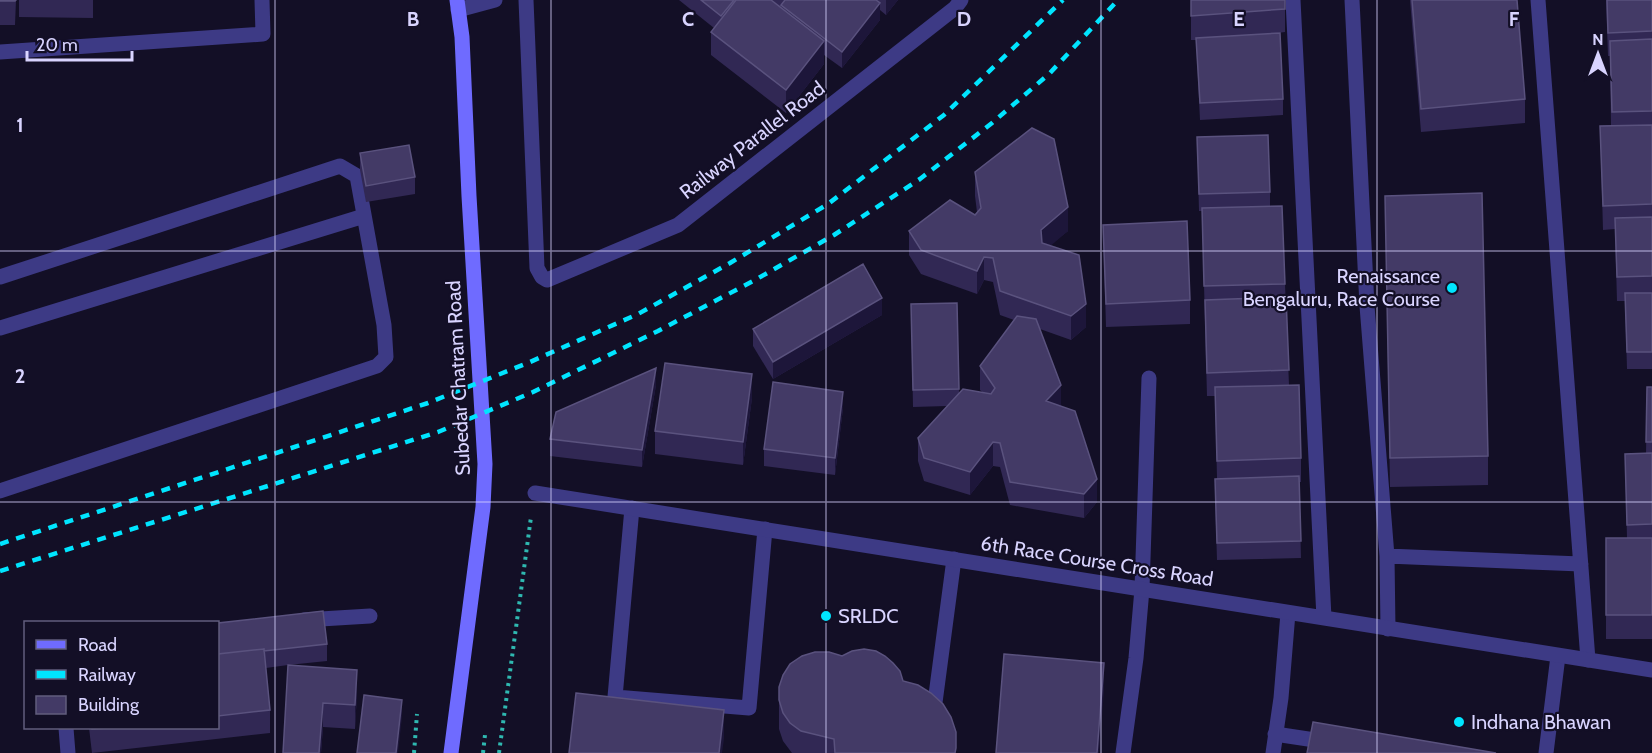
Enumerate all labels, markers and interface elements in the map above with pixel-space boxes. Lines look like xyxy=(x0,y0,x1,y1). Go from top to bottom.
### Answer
text: B xyxy=(407,7,419,31)
text: C xyxy=(682,7,694,31)
text: D xyxy=(957,7,971,31)
text: E xyxy=(1233,7,1245,31)
text: F xyxy=(1509,7,1520,31)
scale bar xyxy=(27,24,132,62)
north arrow xyxy=(1568,24,1628,84)
text: N xyxy=(1592,30,1604,49)
text: 20 m xyxy=(36,34,78,56)
street label: Railway Parallel Road xyxy=(675,76,829,204)
text: 1 xyxy=(16,113,24,137)
place label: Renaissance Bengaluru, Race Course xyxy=(1243,264,1440,311)
street label: Subedar Chatram Road xyxy=(441,280,475,476)
marker: Renaissance Bengaluru, Race Course xyxy=(1445,281,1459,295)
text: 2 xyxy=(15,364,25,388)
street label: 6th Race Course Cross Road xyxy=(979,531,1215,591)
place label: SRLDC xyxy=(838,604,899,628)
marker: SRLDC xyxy=(819,609,833,623)
legend xyxy=(24,621,219,729)
text: Road xyxy=(78,634,117,656)
text: Railway xyxy=(78,664,136,686)
text: Building xyxy=(78,694,140,716)
place label: Indhana Bhawan xyxy=(1471,710,1611,734)
marker: Indhana Bhawan xyxy=(1452,715,1466,729)

